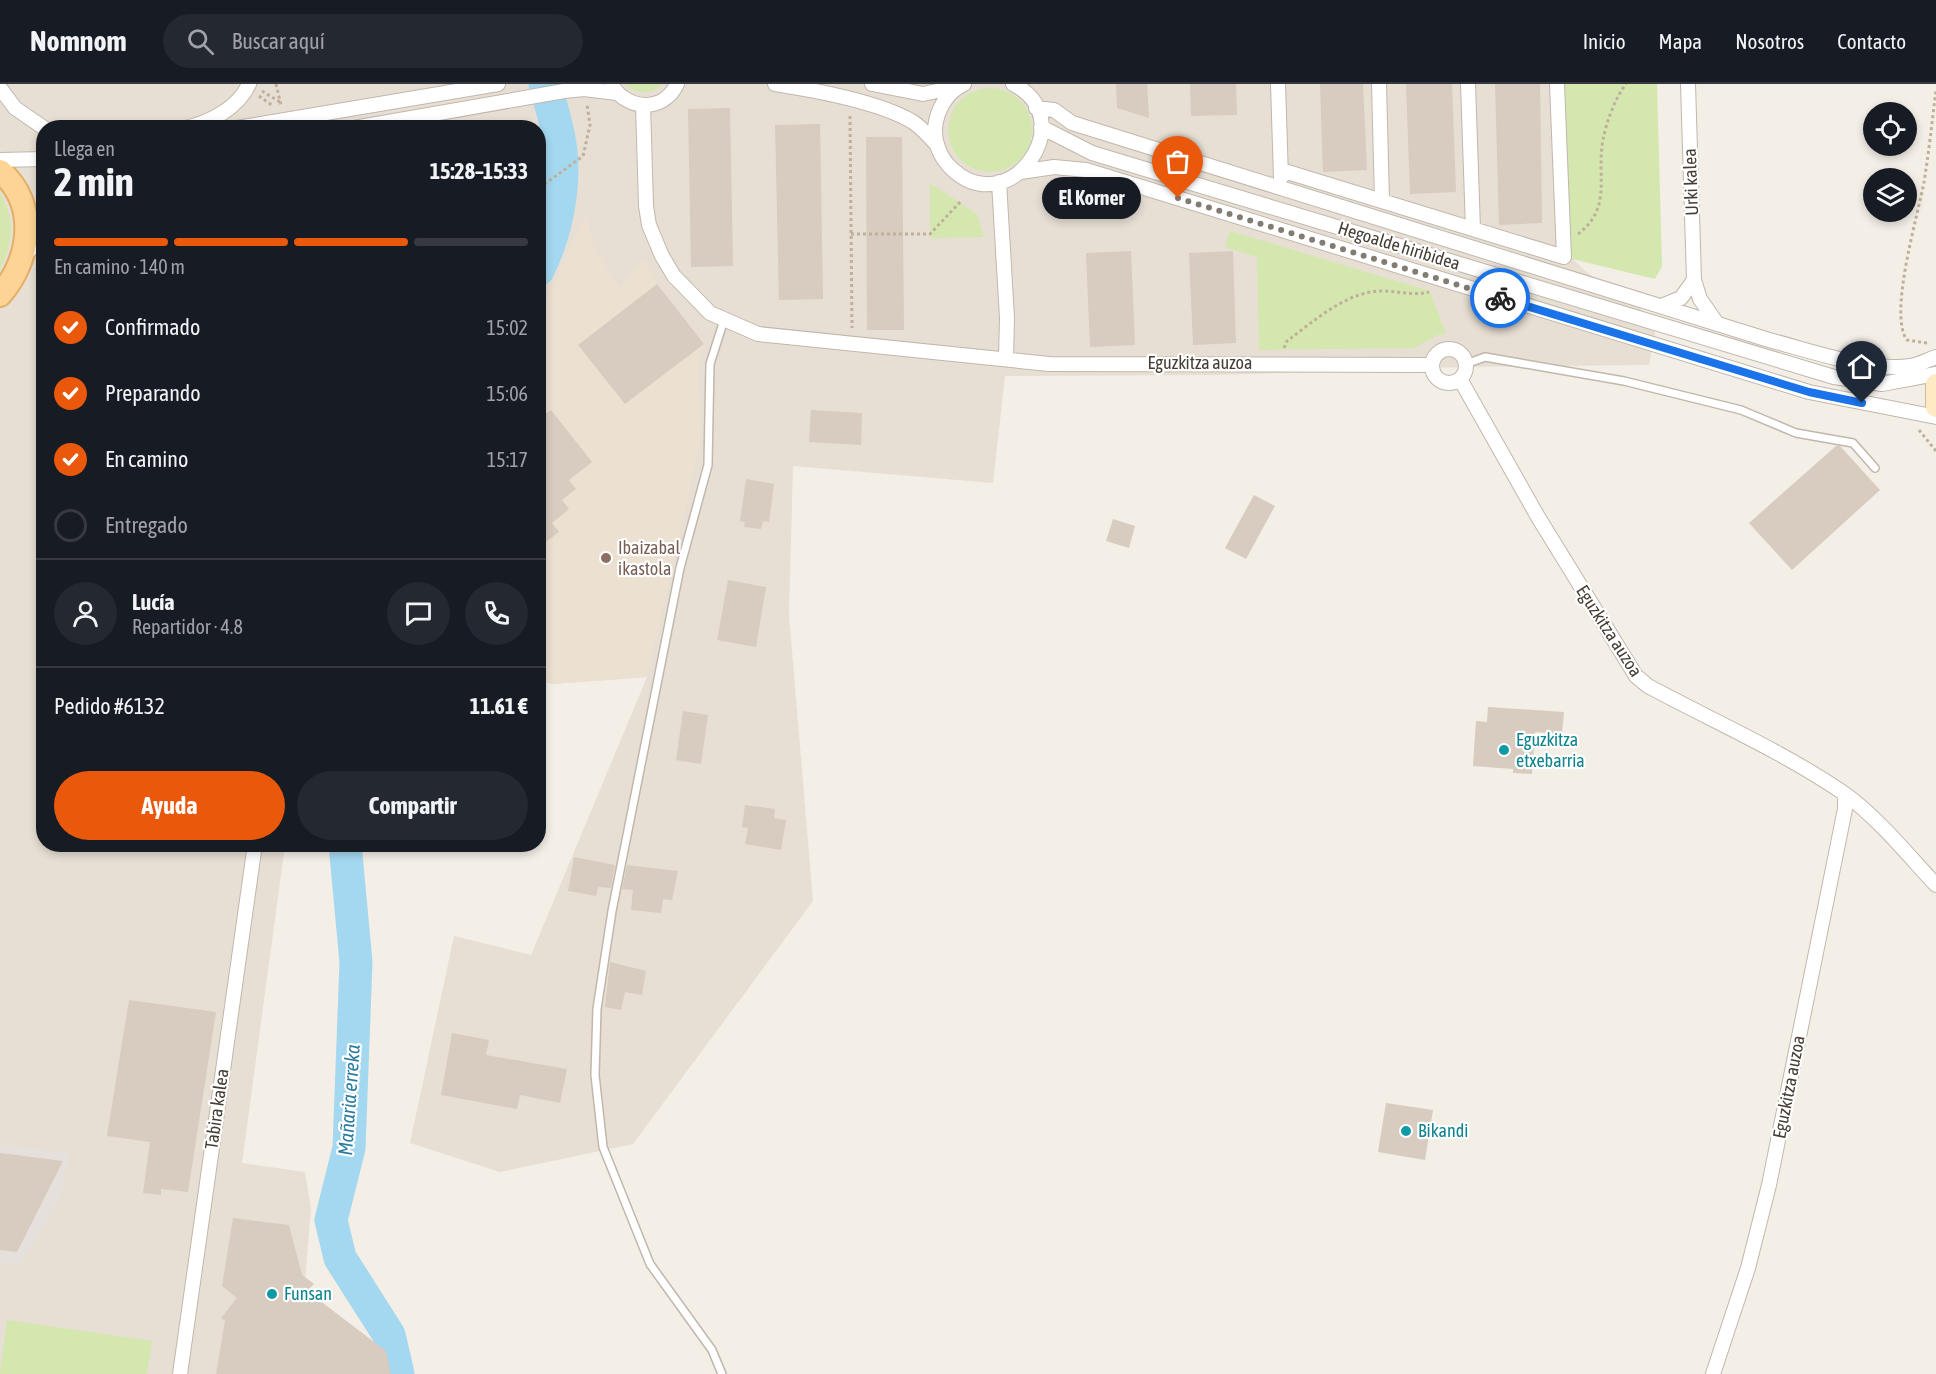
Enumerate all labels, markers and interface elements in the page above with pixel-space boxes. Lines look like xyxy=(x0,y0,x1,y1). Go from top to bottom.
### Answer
search box xyxy=(163,14,583,68)
text: Nomnom xyxy=(30,25,127,57)
icon: search xyxy=(184,25,217,58)
text: Buscar aquí xyxy=(232,28,325,54)
text: Inicio xyxy=(1583,29,1626,53)
text: Mapa xyxy=(1659,29,1702,53)
text: Nosotros xyxy=(1735,29,1804,53)
text: Contacto xyxy=(1837,29,1906,53)
map controls xyxy=(1863,102,1917,222)
button: locate xyxy=(1863,102,1917,156)
pin xyxy=(1152,136,1203,198)
text: Llega en xyxy=(54,137,115,160)
icon: bag xyxy=(1161,145,1194,178)
street label: Urki kalea xyxy=(1679,148,1702,216)
text: 15:28–15:33 xyxy=(430,158,528,184)
text: 2 min xyxy=(54,160,134,204)
button: layers xyxy=(1863,168,1917,222)
callout: El Korner xyxy=(1043,177,1142,219)
text: El Korner xyxy=(1059,186,1124,209)
street label: Hegoalde hiribidea xyxy=(1336,217,1463,274)
text: En camino · 140 m xyxy=(54,255,185,278)
courier xyxy=(1470,268,1530,328)
icon: bike xyxy=(1484,282,1517,315)
icon: check xyxy=(54,311,87,344)
text: Confirmado xyxy=(105,314,200,340)
text: 15:02 xyxy=(486,316,528,339)
pin xyxy=(1836,341,1887,403)
icon: home xyxy=(1845,350,1878,383)
street label: Eguzkitza auzoa xyxy=(1148,352,1252,373)
icon: check xyxy=(54,377,87,410)
text: Preparando xyxy=(105,380,201,406)
text: 15:06 xyxy=(486,382,528,405)
icon: check xyxy=(54,443,87,476)
text: En camino xyxy=(105,446,188,472)
text: 15:17 xyxy=(487,448,528,471)
text: Entregado xyxy=(105,512,188,538)
place label: Ibaizabal ikastola xyxy=(618,537,680,579)
marker: Ibaizabal ikastola xyxy=(599,551,613,565)
street label: Eguzkitza auzoa xyxy=(1572,581,1647,680)
button: person xyxy=(54,582,117,645)
button: chat xyxy=(387,582,450,645)
button: phone xyxy=(465,582,528,645)
text: Lucía xyxy=(132,589,175,615)
text: Repartidor · 4.8 xyxy=(132,615,243,638)
text: Pedido #6132 xyxy=(54,693,165,719)
text: 11.61 € xyxy=(470,693,528,719)
place label: Eguzkitza etxebarria xyxy=(1516,729,1585,771)
marker: Eguzkitza etxebarria xyxy=(1497,743,1511,757)
button: Ayuda xyxy=(54,771,285,840)
button: Compartir xyxy=(297,771,528,840)
street label: Eguzkitza auzoa xyxy=(1768,1033,1809,1140)
water label: Mañaria erreka xyxy=(333,1044,364,1156)
street label: Tabira kalea xyxy=(200,1067,233,1150)
place label: Bikandi xyxy=(1418,1120,1468,1141)
marker: Bikandi xyxy=(1399,1124,1413,1138)
place label: Funsan xyxy=(284,1283,332,1304)
marker: Funsan xyxy=(265,1287,279,1301)

